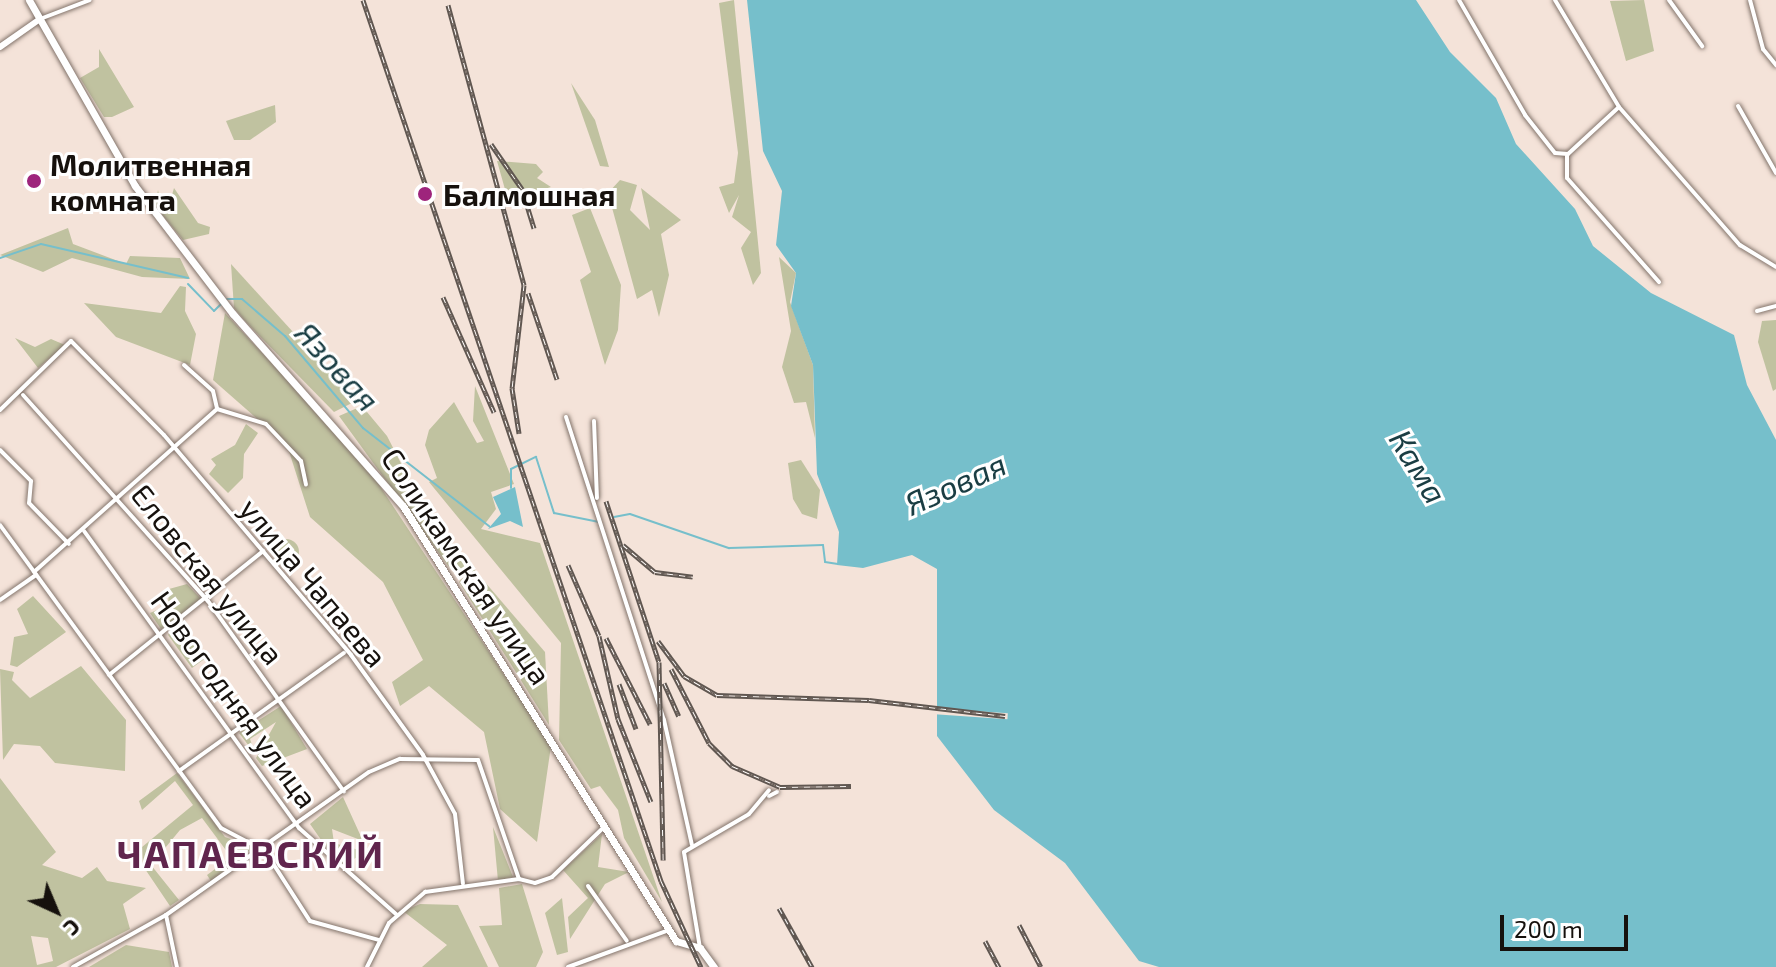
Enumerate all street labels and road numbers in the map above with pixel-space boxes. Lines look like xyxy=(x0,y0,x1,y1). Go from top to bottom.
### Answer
street label: Соликамская улица xyxy=(375,441,559,691)
street label: Еловская улица xyxy=(124,477,292,671)
street label: улица Чапаева xyxy=(233,490,395,674)
street label: Новогодняя улица xyxy=(144,584,326,814)

